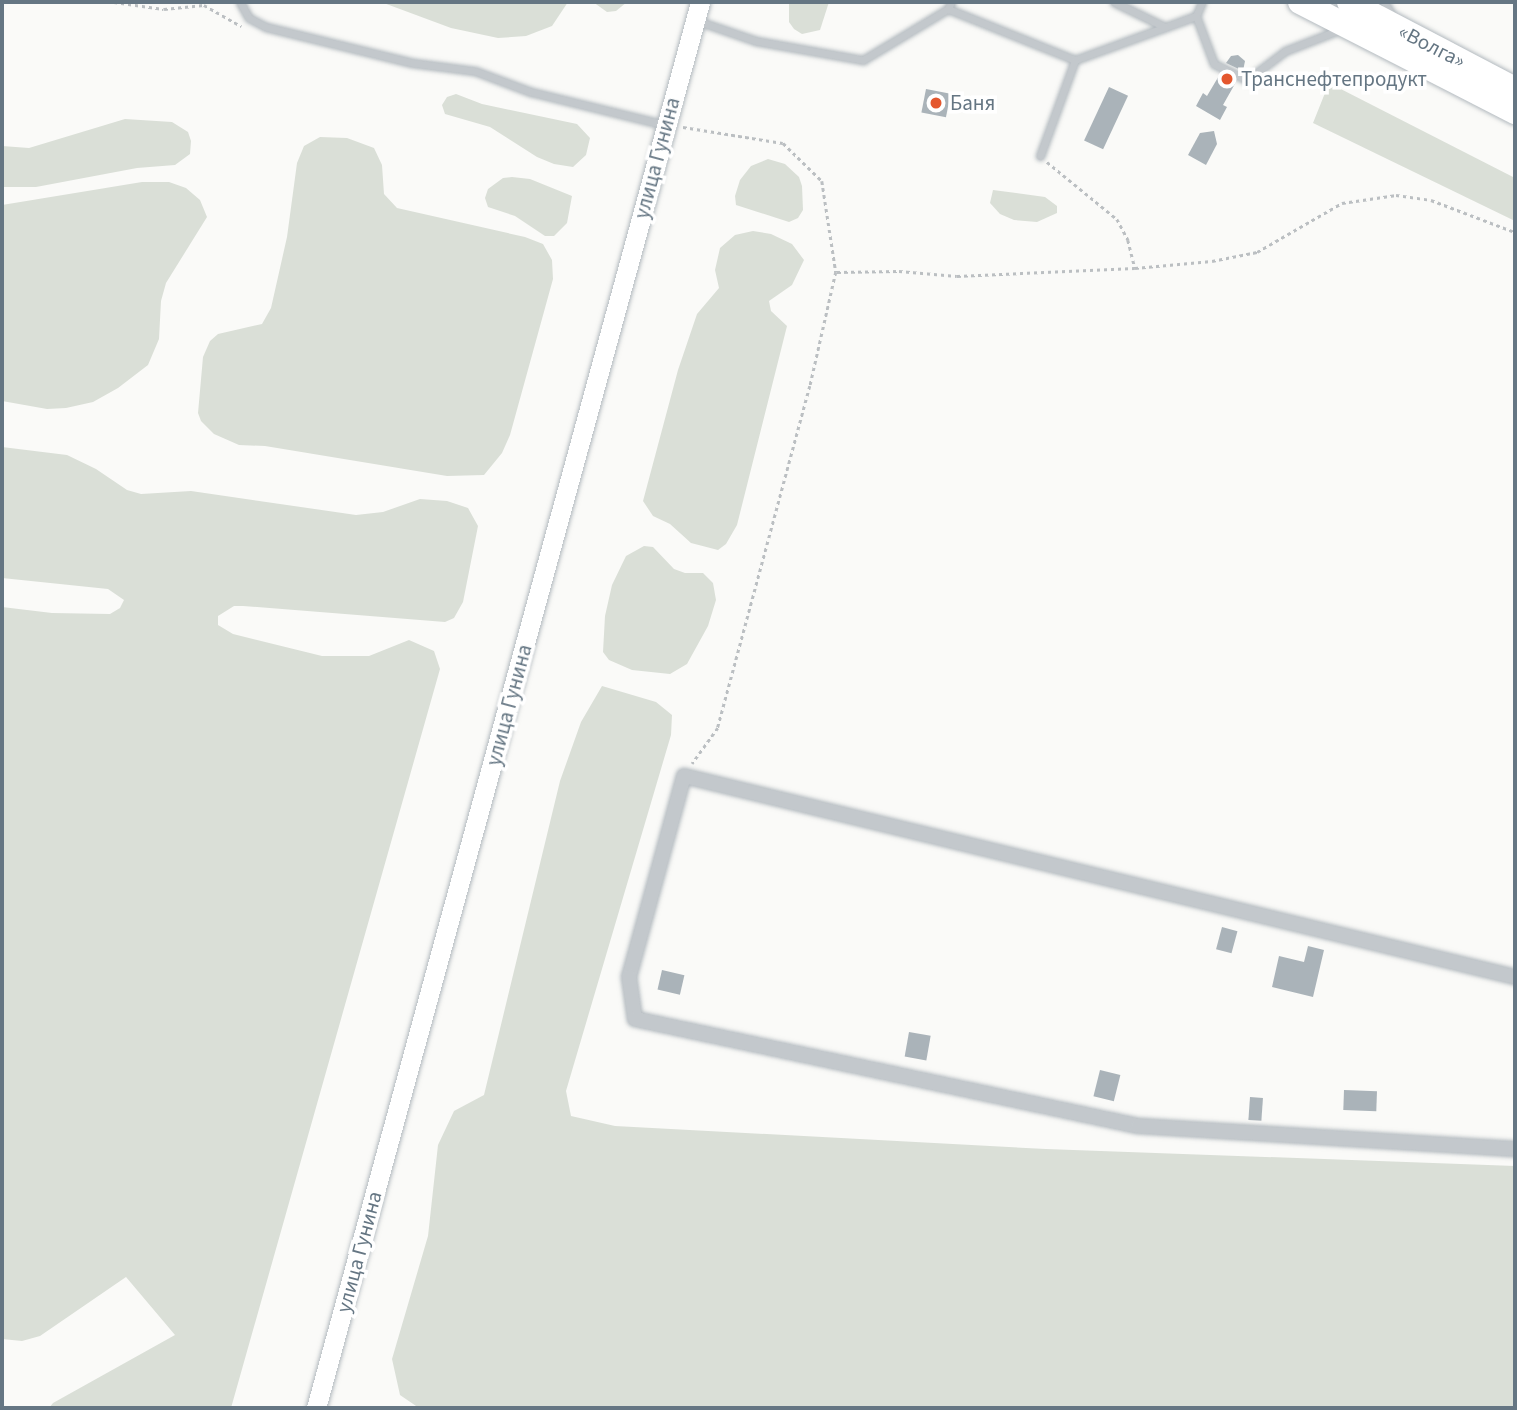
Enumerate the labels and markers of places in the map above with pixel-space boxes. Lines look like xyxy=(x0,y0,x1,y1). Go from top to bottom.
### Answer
place label: Транснефтепродукт xyxy=(1241,66,1427,92)
marker: Транснефтепродукт xyxy=(1219,71,1235,87)
place label: Баня xyxy=(950,90,995,116)
marker: Баня xyxy=(928,95,944,111)

